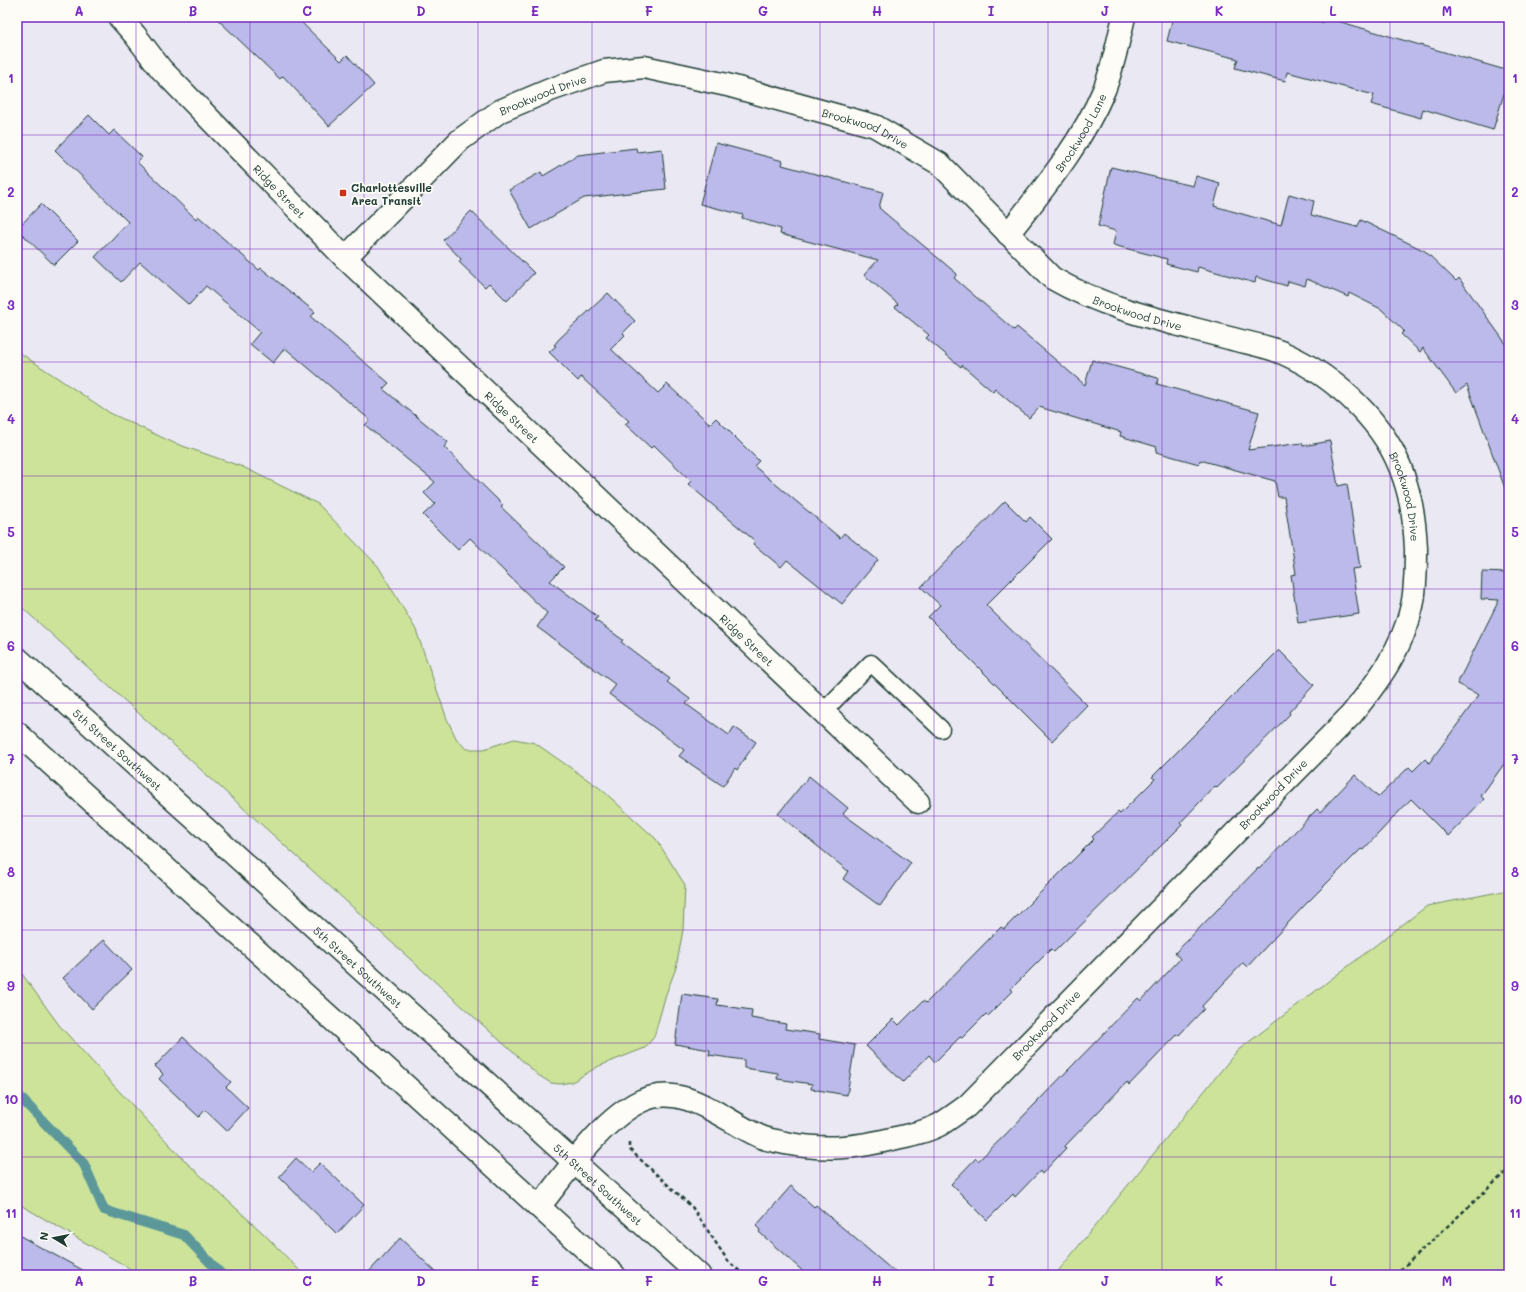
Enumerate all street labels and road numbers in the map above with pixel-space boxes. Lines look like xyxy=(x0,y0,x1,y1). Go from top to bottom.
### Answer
street label: Brookwood Drive xyxy=(497,70,588,118)
street label: Brockwood Lane xyxy=(1051,91,1109,175)
street label: Brookwood Drive xyxy=(820,104,912,152)
street label: Ridge Street xyxy=(250,161,309,221)
street label: Brookwood Drive xyxy=(1091,291,1184,333)
street label: Ridge Street xyxy=(482,387,542,446)
street label: Brookwood Drive xyxy=(1386,449,1423,542)
street label: Ridge Street xyxy=(717,610,777,669)
street label: 5th Street Southwest xyxy=(70,705,166,793)
street label: Brookwood Drive xyxy=(1236,755,1311,832)
street label: 5th Street Southwest xyxy=(310,922,406,1011)
street label: Brookwood Drive xyxy=(1009,986,1084,1063)
street label: 5th Street Southwest xyxy=(551,1140,646,1228)

